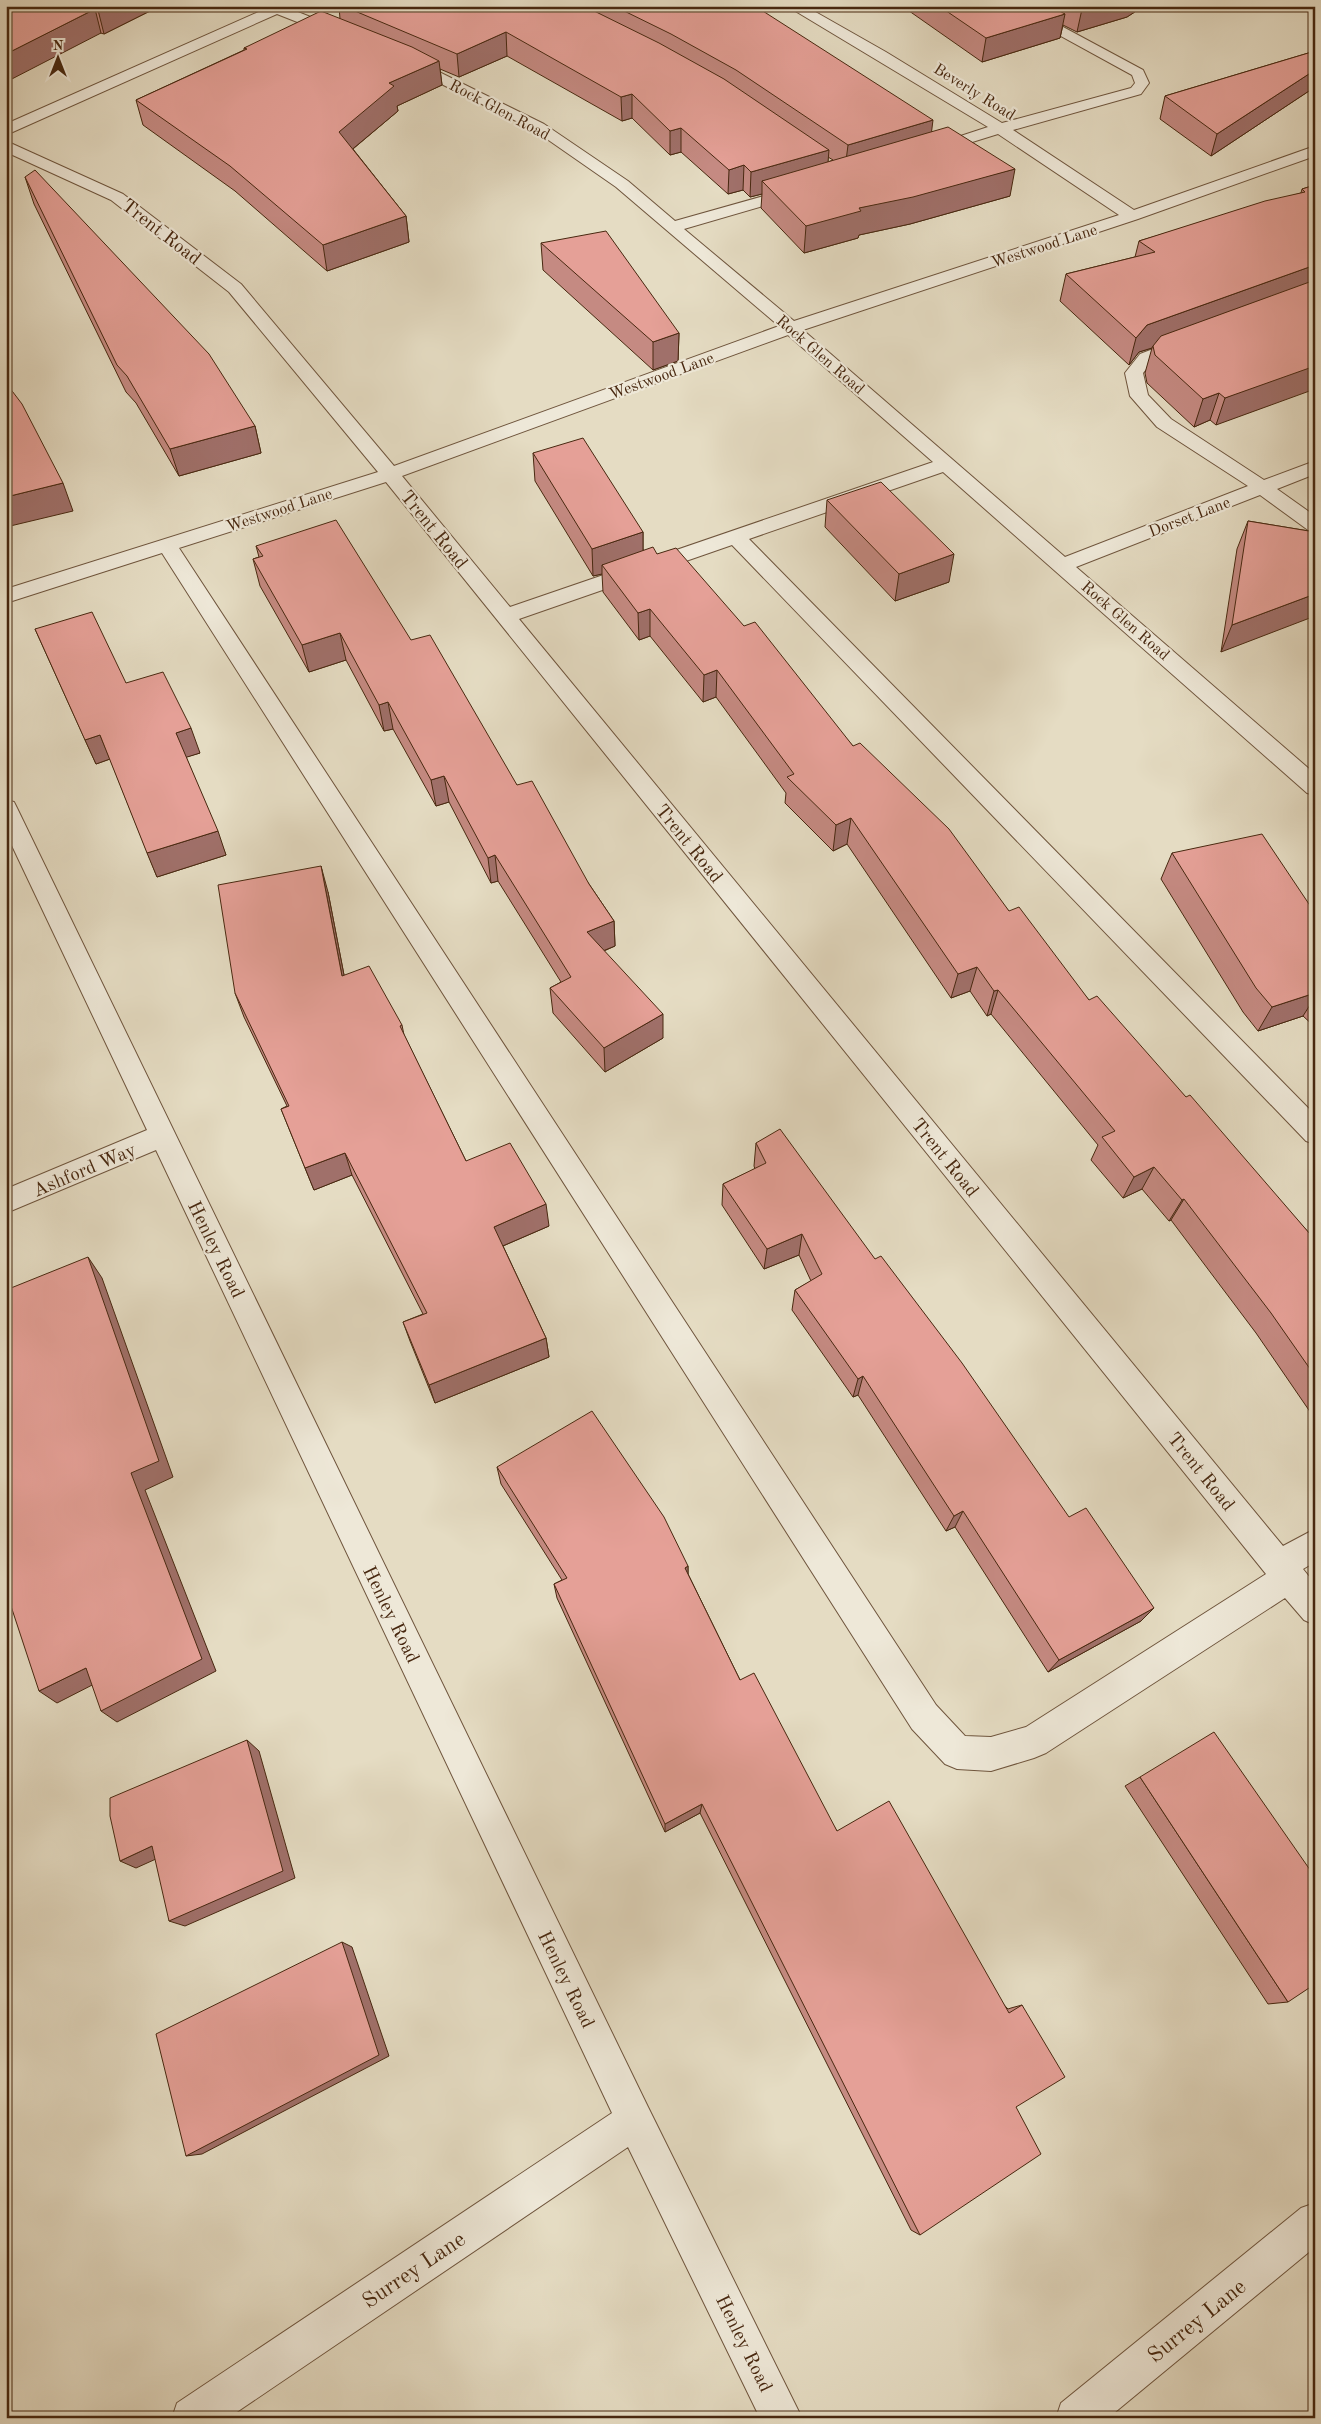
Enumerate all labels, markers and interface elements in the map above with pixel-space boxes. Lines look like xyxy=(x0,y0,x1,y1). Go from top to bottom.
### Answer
north arrow xyxy=(32,32,82,82)
text: N xyxy=(53,39,64,53)
street label: Beverly Road xyxy=(930,61,1018,124)
street label: Rock Glen Road xyxy=(446,78,552,144)
street label: Trent Road xyxy=(117,196,204,270)
street label: Westwood Lane xyxy=(990,222,1100,272)
street label: Rock Glen Road xyxy=(772,313,867,398)
street label: Westwood Lane xyxy=(607,350,716,403)
street label: Westwood Lane xyxy=(225,486,335,536)
street label: Trent Road xyxy=(396,488,470,573)
street label: Dorset Lane xyxy=(1147,495,1233,541)
street label: Rock Glen Road xyxy=(1077,579,1172,664)
street label: Trent Road xyxy=(651,802,725,887)
street label: Trent Road xyxy=(907,1116,981,1201)
street label: Ashford Way xyxy=(31,1141,139,1201)
street label: Henley Road xyxy=(183,1198,246,1302)
street label: Trent Road xyxy=(1163,1430,1237,1515)
street label: Henley Road xyxy=(358,1563,421,1667)
street label: Henley Road xyxy=(533,1928,596,2032)
street label: Surrey Lane xyxy=(359,2228,470,2313)
street label: Surrey Lane xyxy=(1144,2276,1250,2368)
street label: Henley Road xyxy=(711,2292,774,2396)

